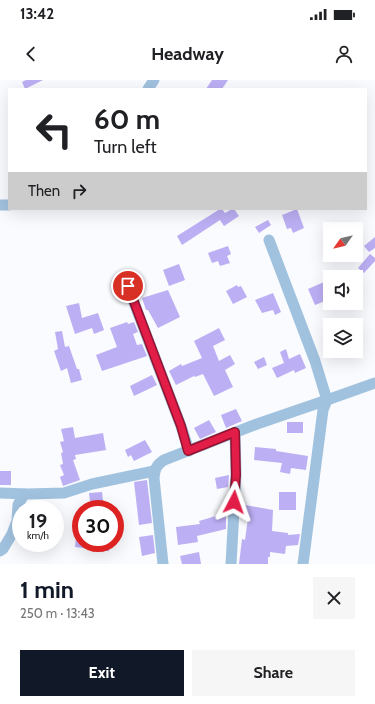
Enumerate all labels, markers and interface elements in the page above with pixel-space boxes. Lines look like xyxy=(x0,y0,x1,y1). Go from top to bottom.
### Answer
text: 13:42 xyxy=(20,5,54,23)
icon: back xyxy=(20,43,42,65)
text: Headway xyxy=(151,43,224,65)
icon: person xyxy=(333,43,355,65)
text: 60 m xyxy=(94,102,160,136)
icon: left xyxy=(28,104,80,156)
text: Turn left xyxy=(94,136,157,158)
icon: right xyxy=(68,180,90,202)
text: Then xyxy=(28,182,60,200)
north arrow xyxy=(323,222,363,262)
map controls xyxy=(323,222,363,358)
pin xyxy=(111,269,145,303)
button: sound xyxy=(323,270,363,310)
icon: arrive xyxy=(117,275,139,297)
button: layers xyxy=(323,318,363,358)
position arrow xyxy=(213,481,255,523)
speed limit sign: 30 xyxy=(72,500,124,552)
text: 19 xyxy=(29,509,47,533)
text: km/h xyxy=(27,529,49,542)
text: 1 min xyxy=(20,575,74,604)
button: close xyxy=(313,577,355,619)
text: 250 m · 13:43 xyxy=(20,605,95,621)
button: Exit xyxy=(20,650,184,696)
button: Share xyxy=(192,650,355,696)

